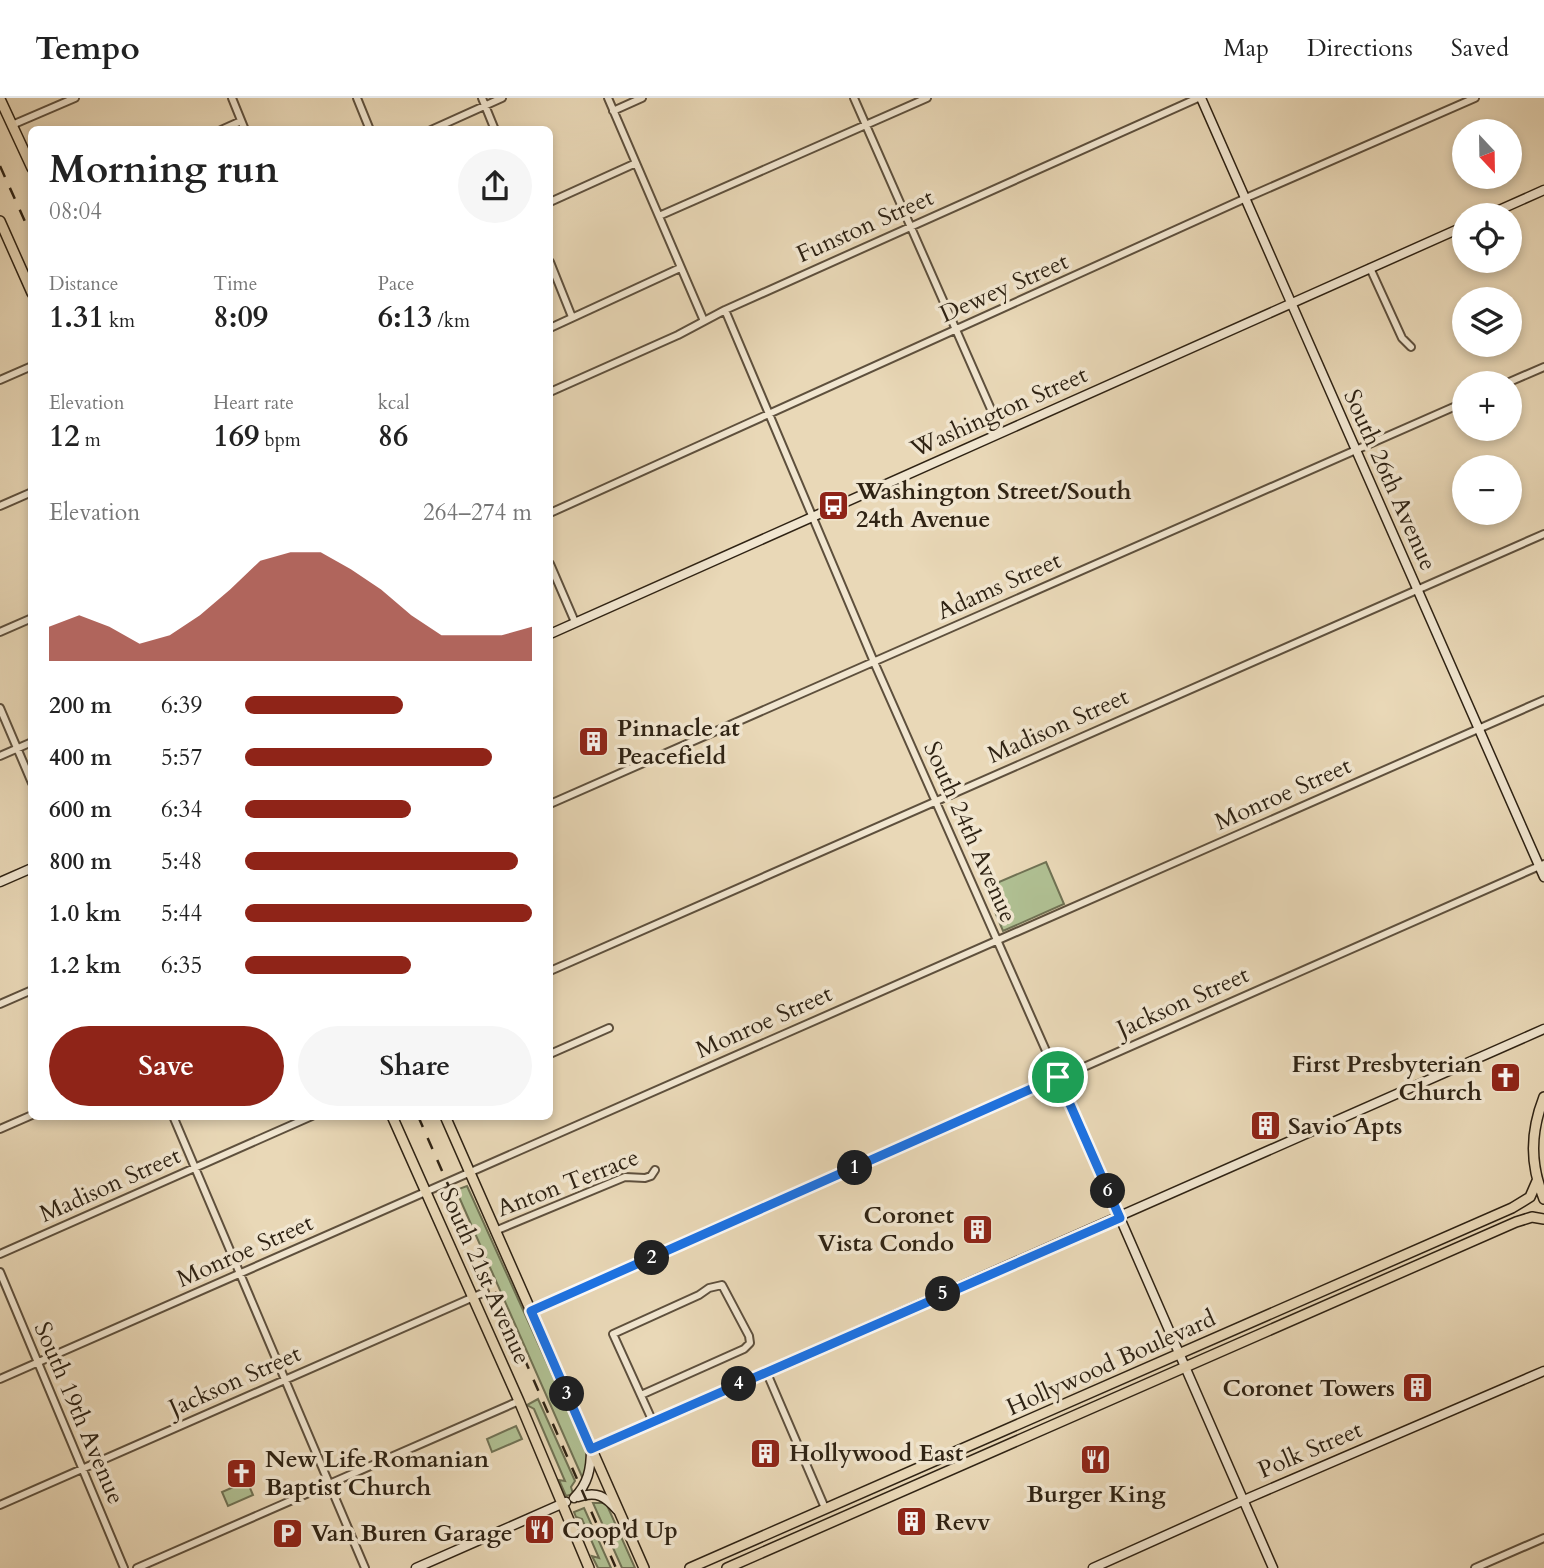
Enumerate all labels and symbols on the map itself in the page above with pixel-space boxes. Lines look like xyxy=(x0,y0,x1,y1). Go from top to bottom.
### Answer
north arrow xyxy=(1452,119,1522,189)
street label: Funston Street xyxy=(791,181,939,271)
street label: Dewey Street xyxy=(935,245,1074,331)
street label: Washington Street xyxy=(904,358,1093,466)
street label: South 26th Avenue xyxy=(1335,384,1445,576)
place label: Washington Street/South 24th Avenue xyxy=(855,475,1131,536)
bus stop icon: Washington Street/South 24th Avenue xyxy=(816,488,850,522)
street label: Adams Street xyxy=(932,544,1067,628)
street label: Madison Street xyxy=(982,680,1134,772)
place label: Pinnacle at Peacefield xyxy=(617,712,740,773)
building icon: Pinnacle at Peacefield xyxy=(577,725,611,759)
street label: South 24th Avenue xyxy=(915,736,1025,928)
street label: Monroe Street xyxy=(1210,749,1357,839)
street label: Jackson Street xyxy=(1109,958,1255,1047)
street label: Monroe Street xyxy=(691,977,838,1067)
pin xyxy=(1028,1047,1088,1107)
place label: First Presbyterian Church xyxy=(1292,1048,1483,1109)
church icon: First Presbyterian Church xyxy=(1488,1061,1522,1095)
building icon: Savio Apts xyxy=(1248,1109,1282,1143)
place label: Savio Apts xyxy=(1288,1110,1402,1143)
street label: Madison Street xyxy=(34,1139,186,1231)
street label: Anton Terrace xyxy=(492,1141,644,1225)
pin: 1 xyxy=(838,1150,872,1186)
pin: 6 xyxy=(1090,1174,1126,1208)
street label: South 21st Avenue xyxy=(431,1183,539,1369)
place label: Coronet Vista Condo xyxy=(818,1199,955,1260)
street label: Monroe Street xyxy=(172,1206,319,1296)
building icon: Coronet Vista Condo xyxy=(960,1212,994,1246)
pin: 2 xyxy=(634,1240,670,1276)
pin: 5 xyxy=(926,1276,960,1312)
street label: Hollywood Boulevard xyxy=(1001,1302,1221,1424)
street label: South 19th Avenue xyxy=(26,1317,132,1509)
street label: Jackson Street xyxy=(161,1337,307,1426)
pin: 4 xyxy=(722,1366,756,1402)
building icon: Coronet Towers xyxy=(1401,1371,1435,1405)
place label: Coronet Towers xyxy=(1222,1372,1395,1405)
pin: 3 xyxy=(550,1376,584,1412)
street label: Polk Street xyxy=(1253,1413,1368,1487)
building icon: Hollywood East xyxy=(749,1436,783,1470)
place label: Hollywood East xyxy=(789,1437,964,1470)
place label: New Life Romanian Baptist Church xyxy=(265,1443,490,1504)
restaurant icon: Burger King xyxy=(1079,1443,1113,1477)
church icon: New Life Romanian Baptist Church xyxy=(225,1456,259,1490)
place label: Burger King xyxy=(1027,1478,1166,1511)
building icon: Revv xyxy=(895,1505,929,1539)
place label: Revv xyxy=(935,1506,991,1539)
restaurant icon: Coop'd Up xyxy=(522,1513,556,1547)
place label: Coop'd Up xyxy=(562,1514,678,1547)
parking icon: Van Buren Garage xyxy=(271,1516,305,1550)
place label: Van Buren Garage xyxy=(311,1517,513,1550)

